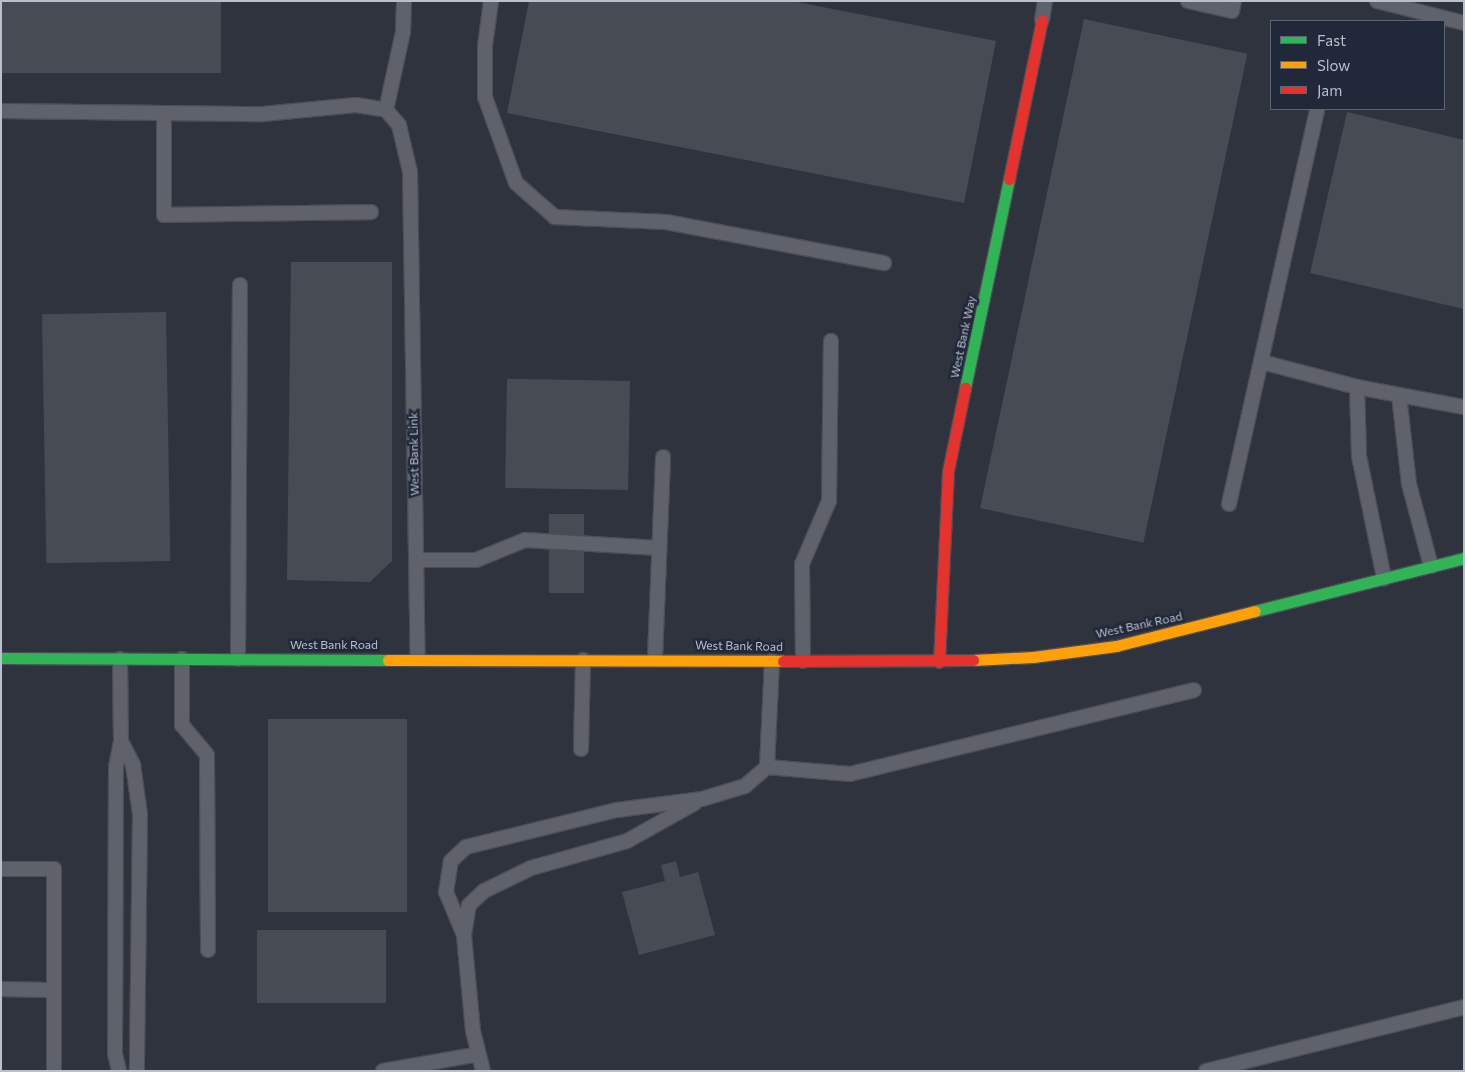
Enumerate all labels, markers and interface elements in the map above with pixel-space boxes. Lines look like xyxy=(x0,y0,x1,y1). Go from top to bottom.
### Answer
legend xyxy=(1270,20,1445,110)
text: Fast xyxy=(1317,31,1346,49)
text: Slow xyxy=(1317,56,1350,74)
text: Jam xyxy=(1317,81,1342,99)
street label: West Bank Way xyxy=(947,294,979,380)
street label: West Bank Link xyxy=(406,412,422,496)
street label: West Bank Road xyxy=(1094,609,1184,641)
street label: West Bank Road xyxy=(290,638,378,652)
street label: West Bank Road xyxy=(695,638,783,654)

